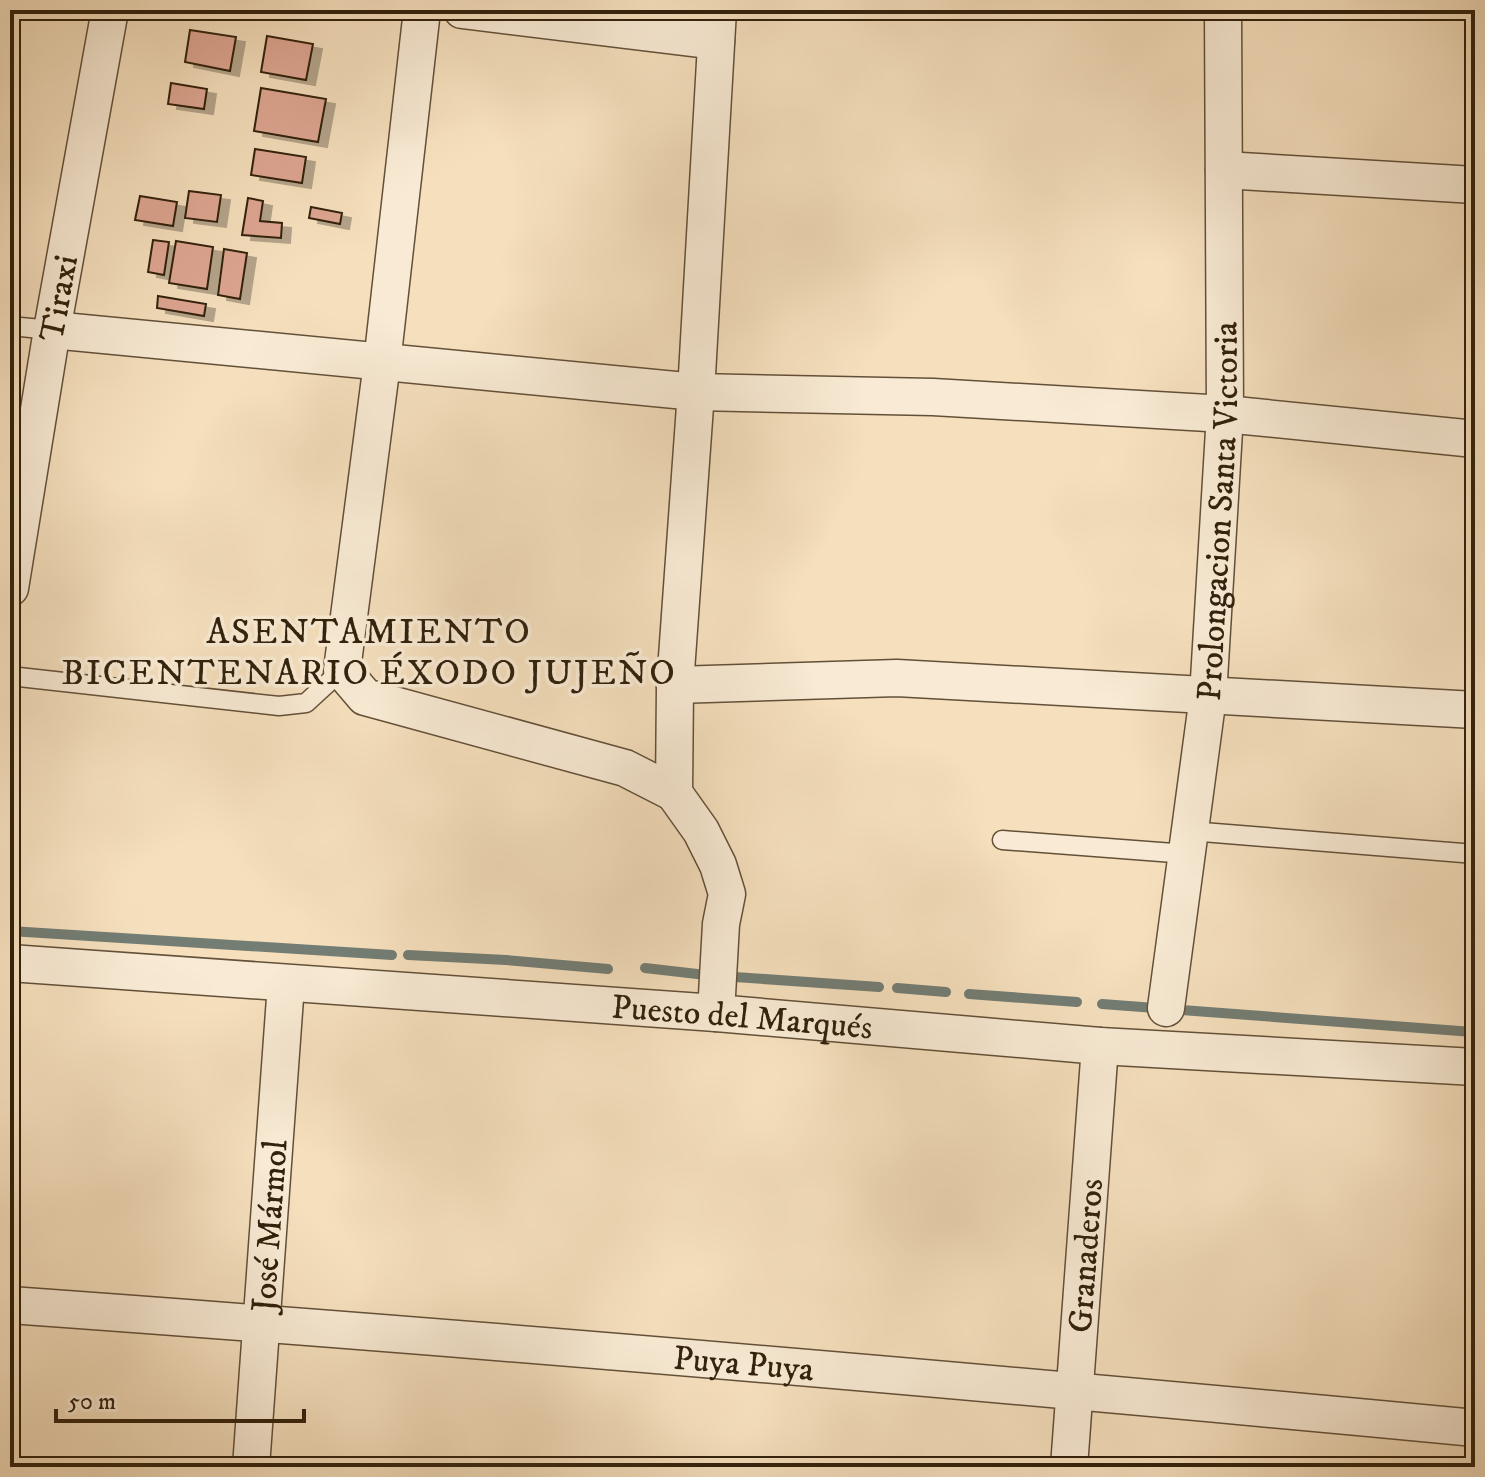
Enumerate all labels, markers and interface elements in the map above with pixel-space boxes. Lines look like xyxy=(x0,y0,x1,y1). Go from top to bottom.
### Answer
street label: Tiraxi xyxy=(31,252,88,345)
street label: Prolongacion Santa Victoria xyxy=(1189,321,1248,702)
district label: ASENTAMIENTO BICENTENARIO ÉXODO JUJEÑO xyxy=(61,610,677,696)
street label: Puesto del Marqués xyxy=(610,987,874,1049)
street label: José Mármol xyxy=(243,1137,298,1316)
street label: Granaderos xyxy=(1060,1177,1113,1334)
street label: Puya Puya xyxy=(672,1338,816,1391)
scale bar xyxy=(56,1373,304,1423)
text: 50 m xyxy=(68,1387,116,1417)

